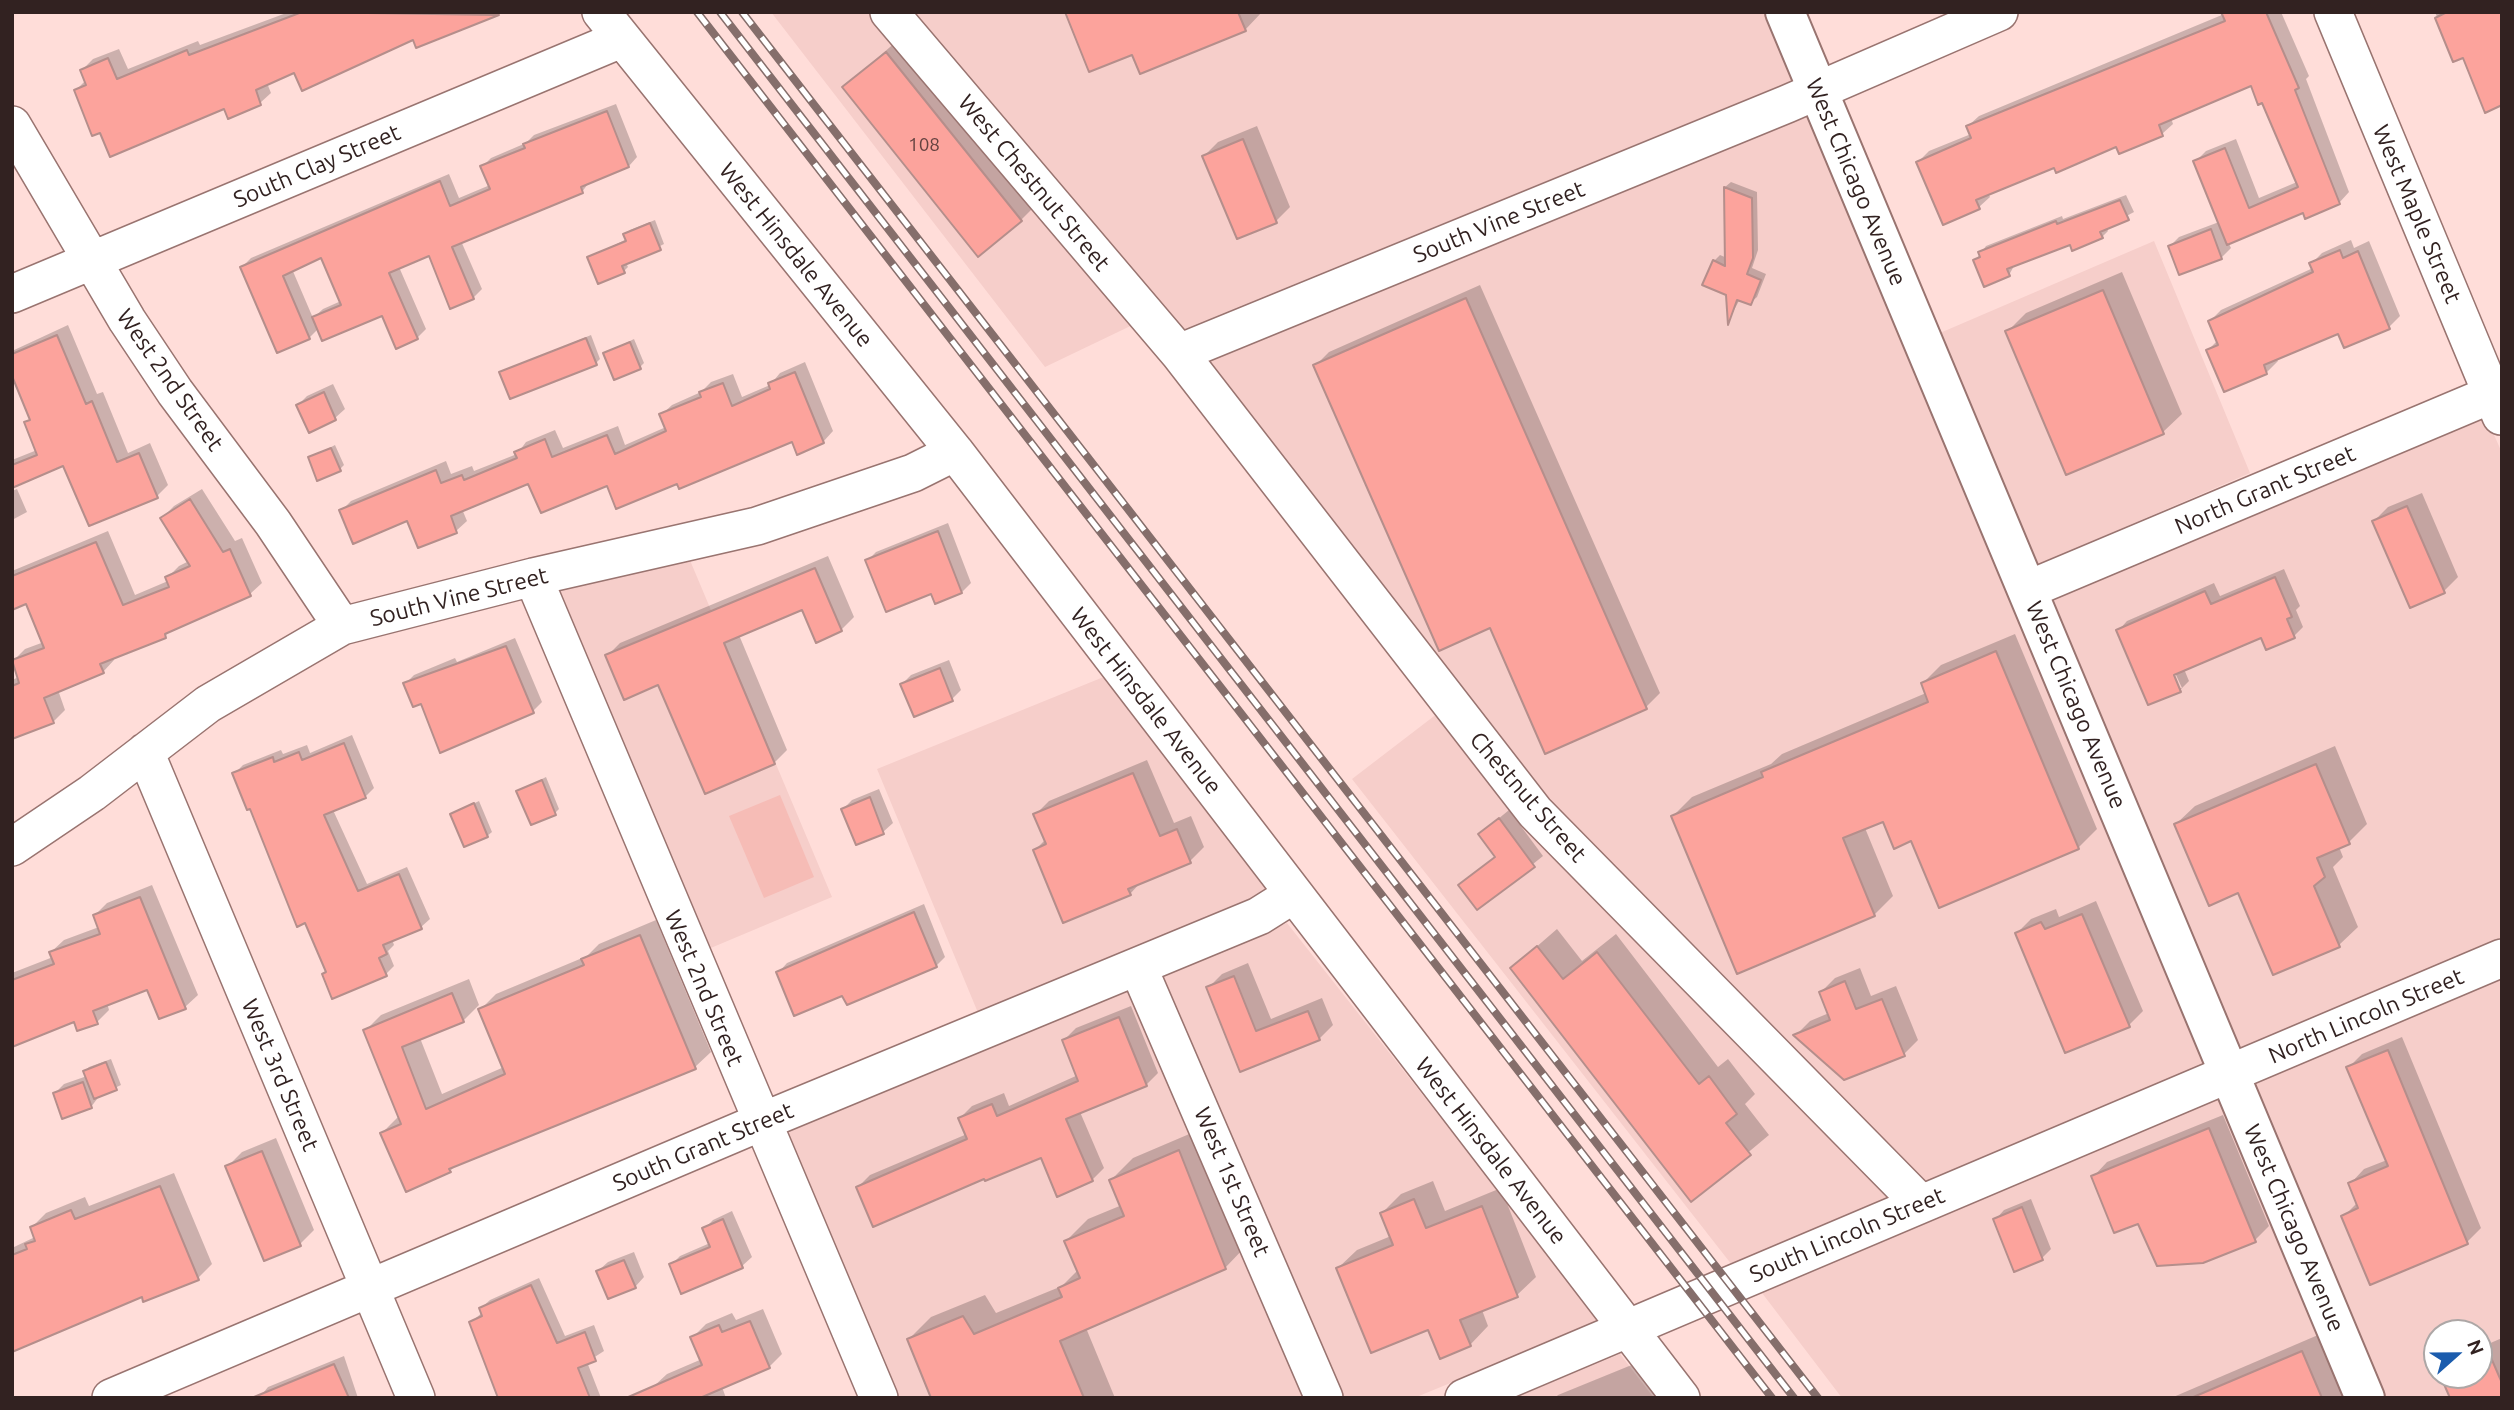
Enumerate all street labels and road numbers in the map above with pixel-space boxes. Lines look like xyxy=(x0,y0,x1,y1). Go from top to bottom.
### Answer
street label: West Chicago Avenue xyxy=(1800,74,1912,290)
street label: West Chestnut Street xyxy=(952,89,1116,277)
street label: South Clay Street xyxy=(229,118,405,214)
street label: West Maple Street xyxy=(2367,121,2467,307)
street label: West Hinsdale Avenue xyxy=(713,157,879,353)
street label: South Vine Street xyxy=(1409,175,1589,269)
street label: West 2nd Street xyxy=(111,304,229,456)
street label: North Grant Street xyxy=(2171,440,2359,540)
street label: South Vine Street xyxy=(367,562,551,632)
street label: West Chicago Avenue xyxy=(2020,597,2132,813)
street label: West Hinsdale Avenue xyxy=(1065,602,1227,800)
street label: Chestnut Street xyxy=(1464,726,1592,868)
street label: West 2nd Street xyxy=(659,906,749,1070)
street label: North Lincoln Street xyxy=(2264,962,2468,1070)
street label: West 3rd Street xyxy=(236,995,324,1155)
street label: West Hinsdale Avenue xyxy=(1410,1052,1572,1250)
street label: South Grant Street xyxy=(609,1096,797,1198)
street label: West 1st Street xyxy=(1188,1103,1276,1261)
street label: West Chicago Avenue xyxy=(2238,1120,2350,1336)
street label: South Lincoln Street xyxy=(1745,1181,1949,1289)

